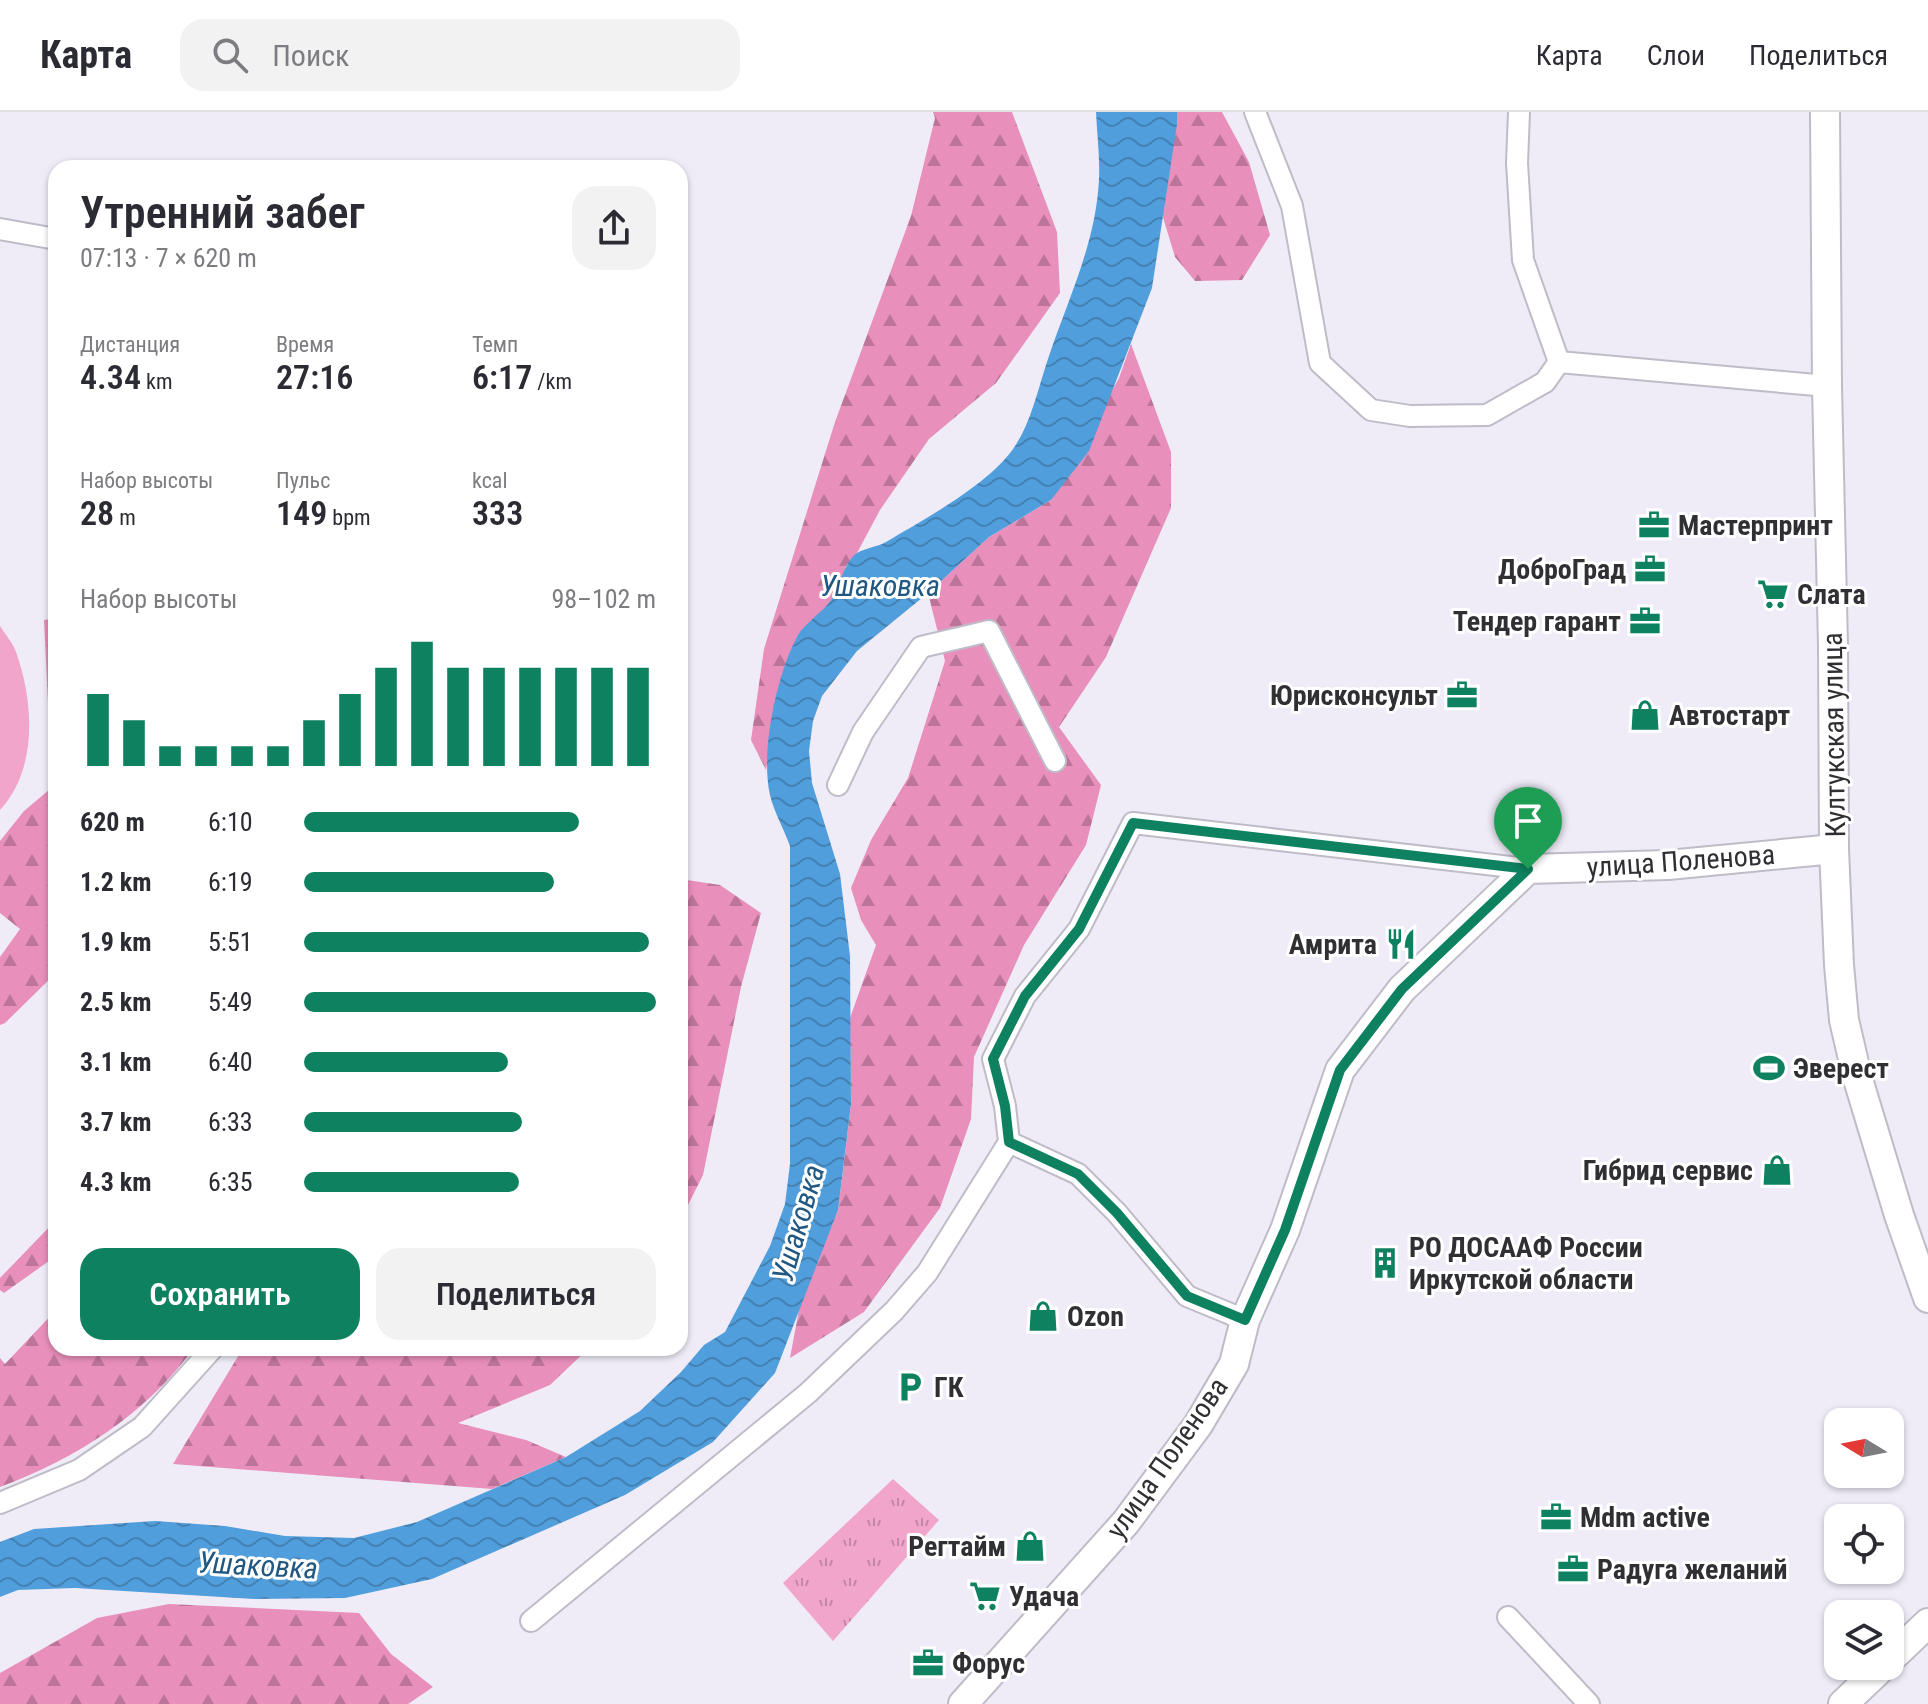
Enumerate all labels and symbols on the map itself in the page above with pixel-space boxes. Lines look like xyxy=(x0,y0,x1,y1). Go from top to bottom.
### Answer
office icon: Мастерпринт xyxy=(1637,508,1671,542)
place label: Мастерпринт xyxy=(1678,509,1833,542)
office icon: ДоброГрад xyxy=(1633,552,1667,586)
place label: ДоброГрад xyxy=(1498,553,1626,586)
water label: Ушаковка xyxy=(820,568,940,603)
supermarket icon: Слата xyxy=(1756,577,1790,611)
place label: Слата xyxy=(1797,578,1866,611)
office icon: Тендер гарант xyxy=(1628,604,1662,638)
place label: Тендер гарант xyxy=(1453,605,1621,638)
street label: Култукская улица xyxy=(1816,632,1852,838)
office icon: Юрисконсульт xyxy=(1445,678,1479,712)
place label: Юрисконсульт xyxy=(1270,679,1438,712)
shop icon: Автостарт xyxy=(1628,698,1662,732)
place label: Автостарт xyxy=(1669,699,1791,732)
pin xyxy=(1494,787,1562,869)
street label: улица Поленова xyxy=(1586,838,1776,884)
restaurant icon: Амрита xyxy=(1384,927,1418,961)
place label: Амрита xyxy=(1289,928,1377,961)
sports icon: Эверест xyxy=(1752,1051,1786,1085)
place label: Эверест xyxy=(1793,1052,1889,1085)
shop icon: Гибрид сервис xyxy=(1760,1153,1794,1187)
place label: Гибрид сервис xyxy=(1583,1154,1753,1187)
water label: Ушаковка xyxy=(765,1161,831,1285)
place label: РО ДОСААФ России Иркутской области xyxy=(1409,1231,1643,1296)
building icon: РО ДОСААФ России Иркутской области xyxy=(1368,1246,1402,1280)
shop icon: Ozon xyxy=(1026,1299,1060,1333)
place label: Ozon xyxy=(1067,1300,1124,1333)
parking icon: ГК xyxy=(893,1370,927,1404)
place label: ГК xyxy=(934,1371,964,1404)
street label: улица Поленова xyxy=(1099,1371,1235,1545)
north arrow xyxy=(1824,1408,1904,1488)
office icon: Mdm active xyxy=(1539,1500,1573,1534)
place label: Mdm active xyxy=(1580,1501,1710,1534)
shop icon: Регтайм xyxy=(1013,1529,1047,1563)
place label: Регтайм xyxy=(908,1530,1006,1563)
water label: Ушаковка xyxy=(197,1544,319,1586)
office icon: Радуга желаний xyxy=(1556,1552,1590,1586)
place label: Радуга желаний xyxy=(1597,1553,1788,1586)
supermarket icon: Удача xyxy=(968,1579,1002,1613)
place label: Удача xyxy=(1009,1580,1079,1613)
office icon: Форус xyxy=(911,1646,945,1680)
place label: Форус xyxy=(952,1647,1025,1680)

